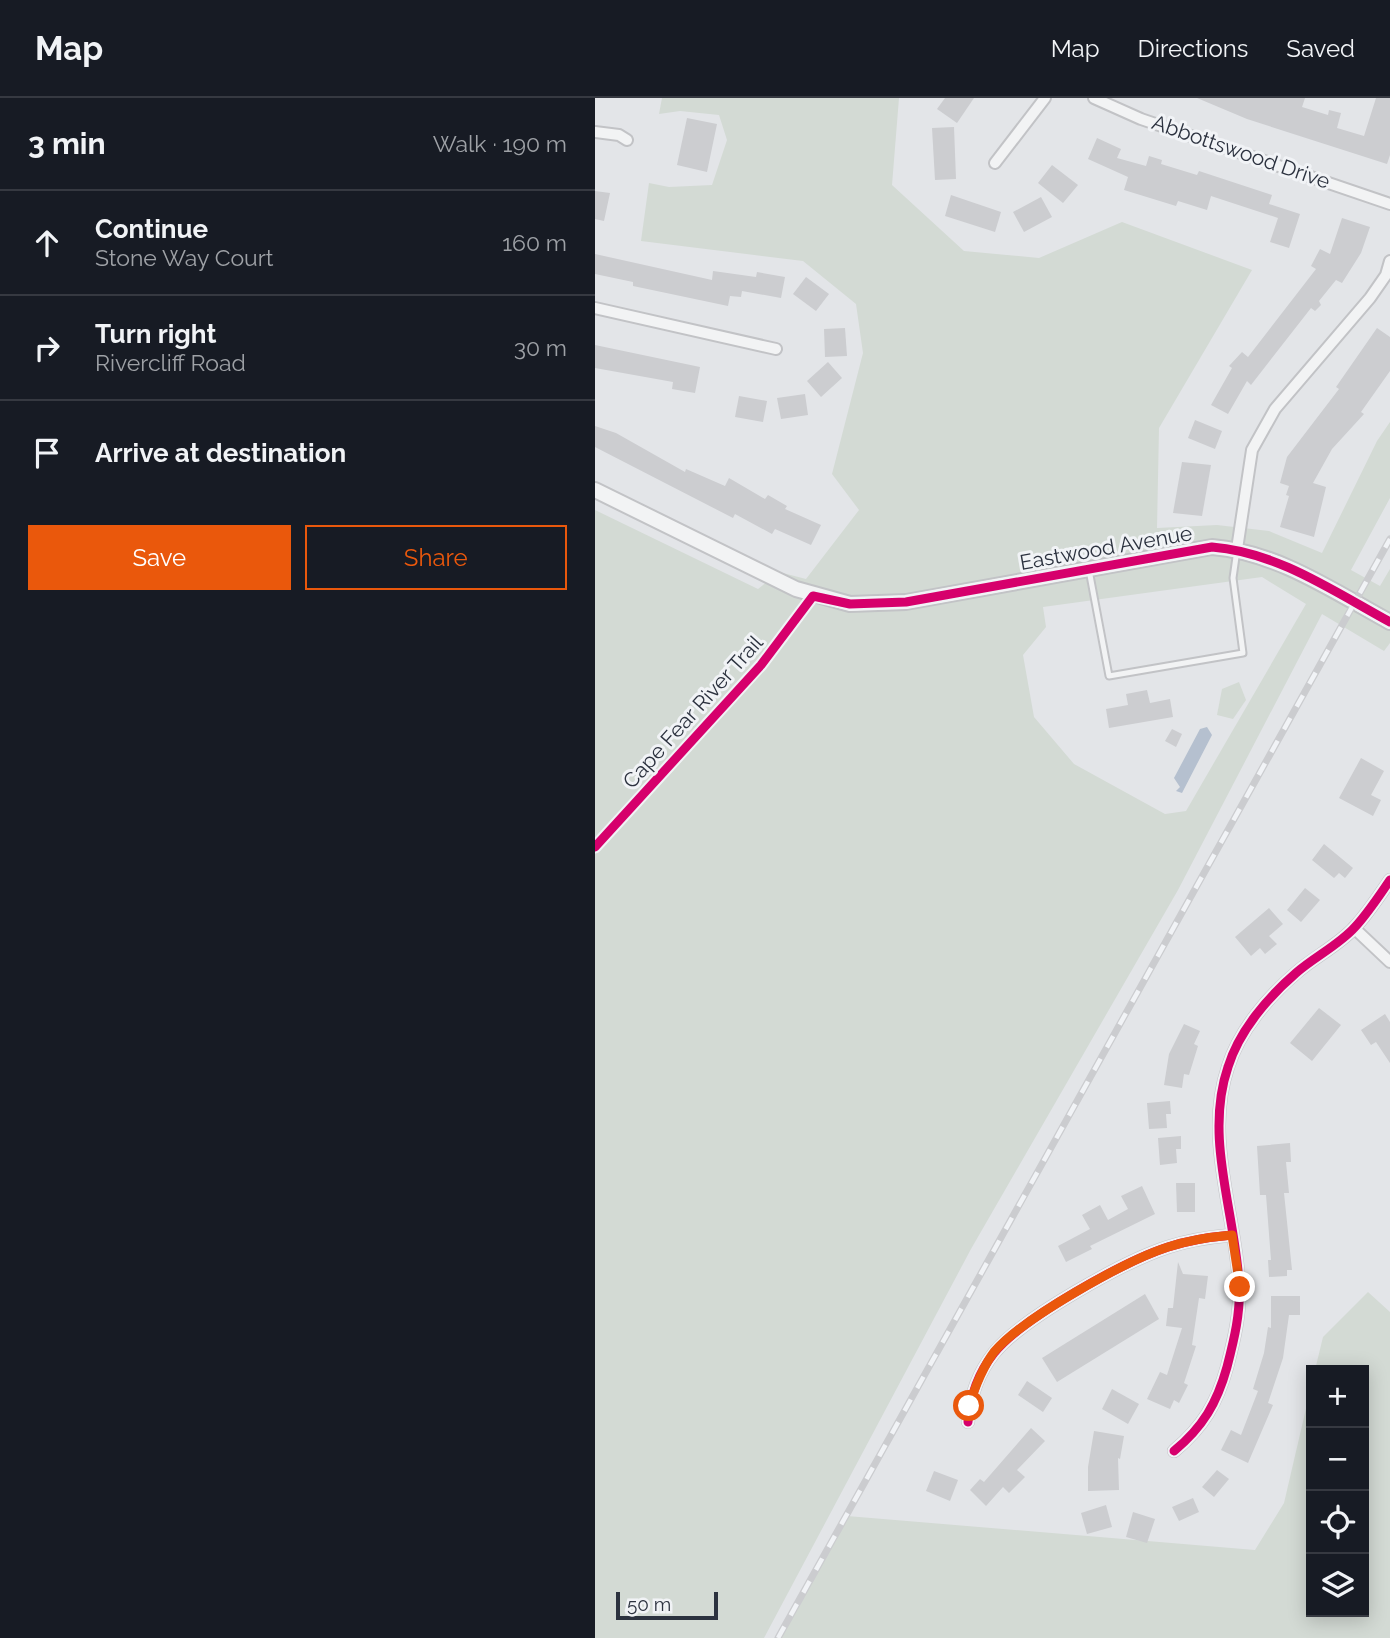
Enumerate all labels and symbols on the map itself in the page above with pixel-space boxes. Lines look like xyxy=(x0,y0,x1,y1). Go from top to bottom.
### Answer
street label: Abbottswood Drive xyxy=(1149,109,1333,194)
street label: Eastwood Avenue xyxy=(1018,520,1194,575)
street label: Cape Fear River Trail xyxy=(617,630,768,793)
route end xyxy=(1224,1271,1255,1302)
route start xyxy=(953,1390,984,1421)
scale bar xyxy=(616,1589,717,1621)

